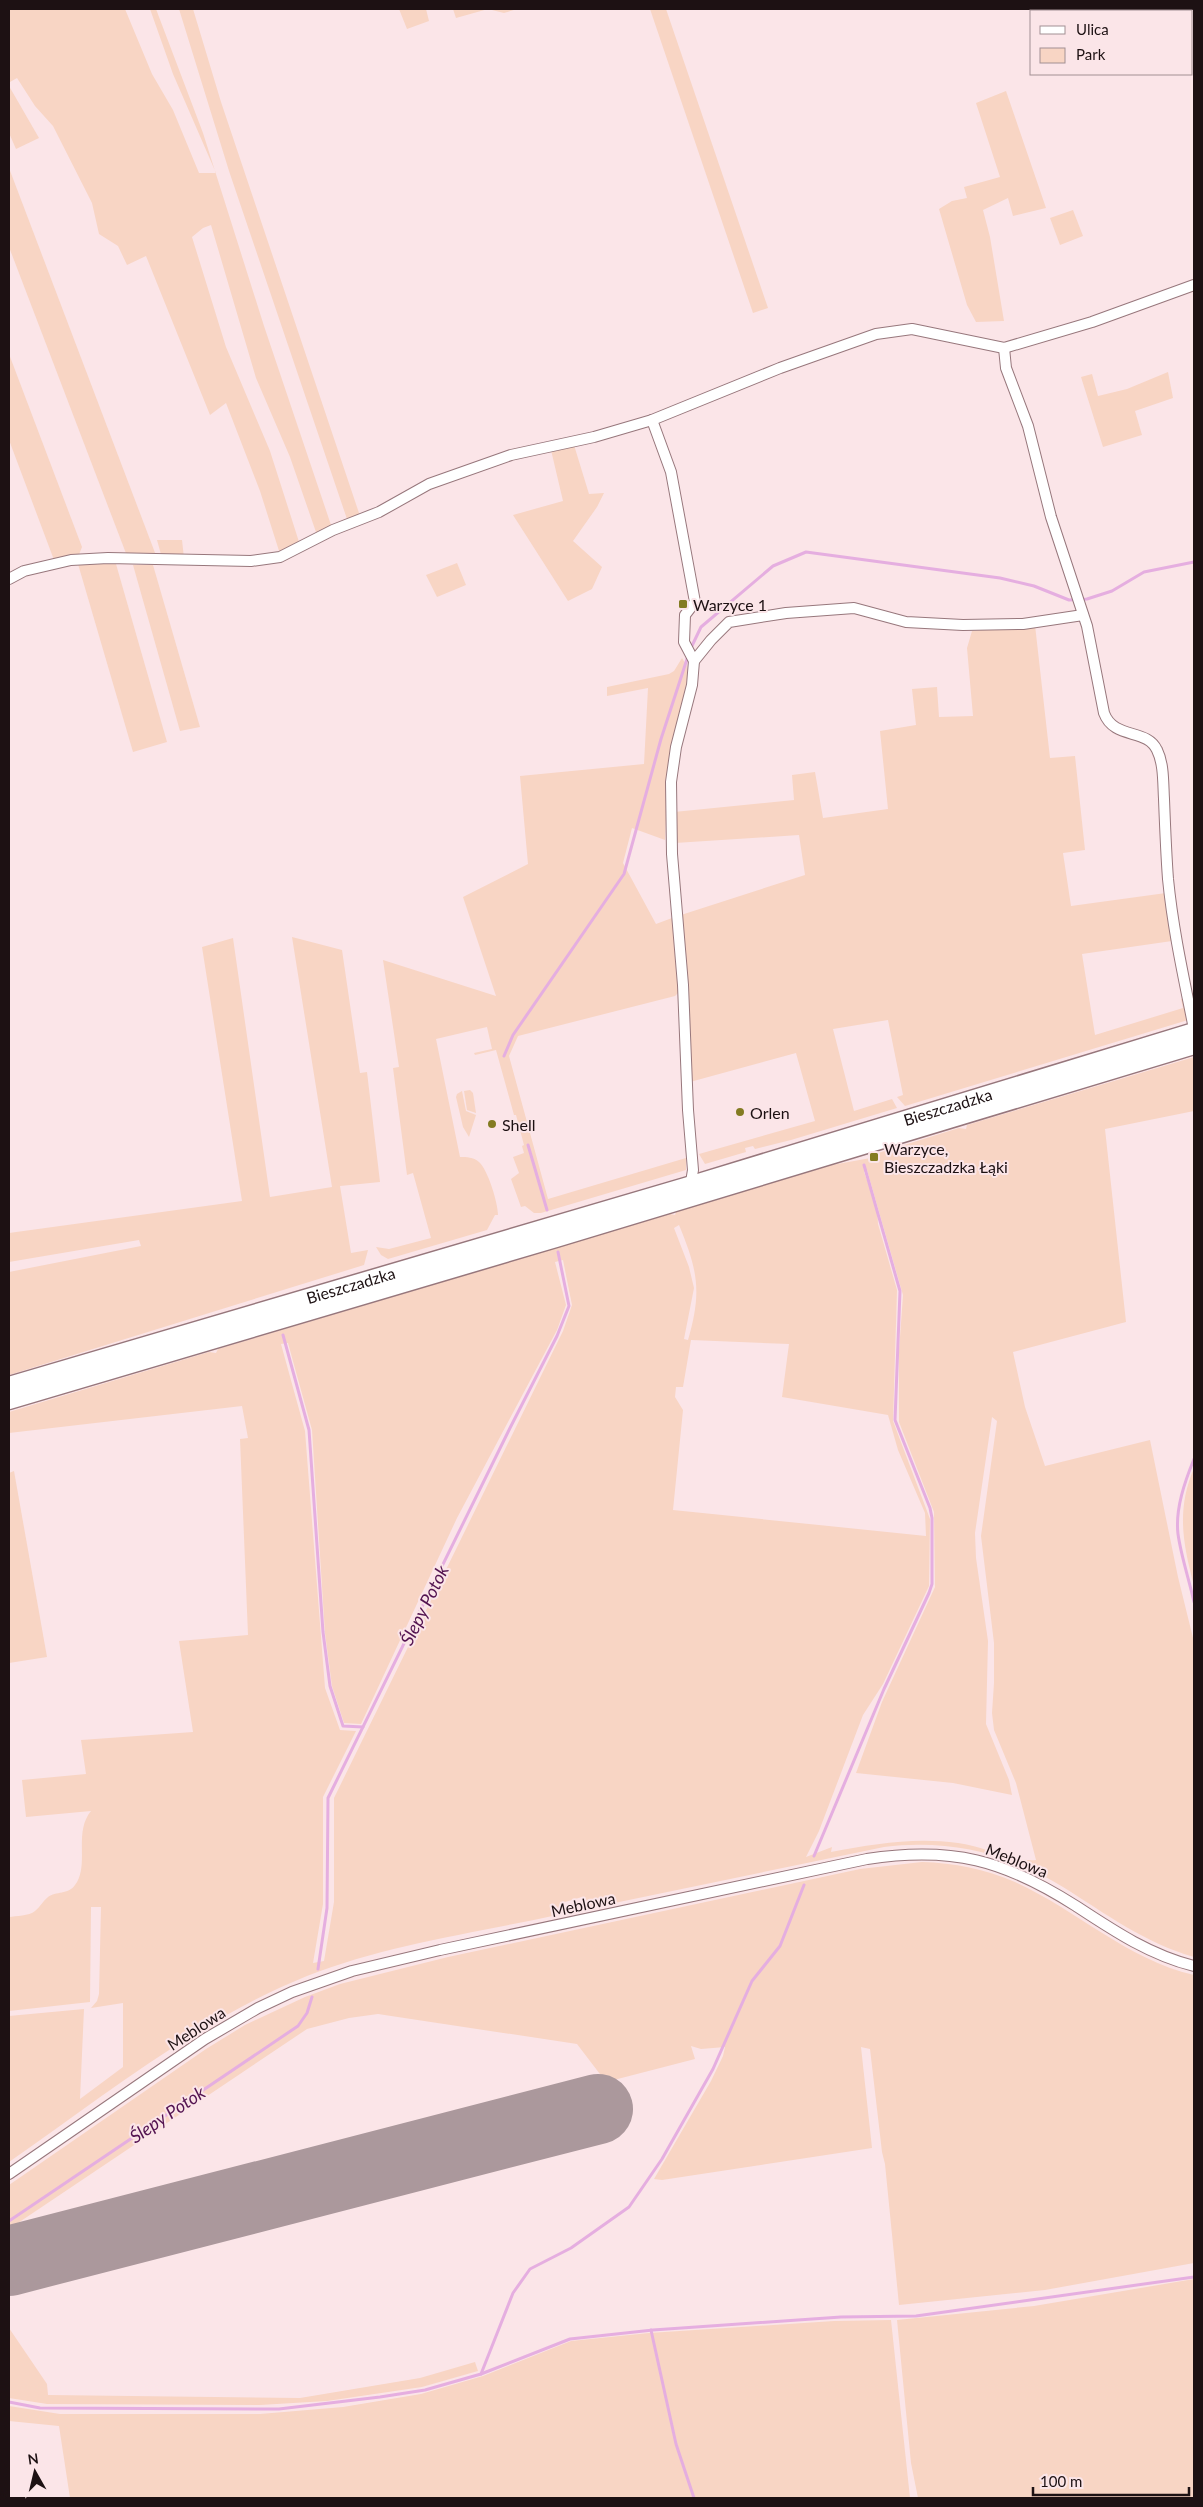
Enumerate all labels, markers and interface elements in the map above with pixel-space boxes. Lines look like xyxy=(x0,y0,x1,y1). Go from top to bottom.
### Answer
legend xyxy=(1030,10,1193,75)
text: Ulica xyxy=(1076,20,1109,38)
text: Park xyxy=(1076,45,1106,63)
place label: Warzyce 1 xyxy=(693,595,767,614)
marker: Warzyce 1 xyxy=(677,598,689,610)
street label: Bieszczadzka xyxy=(901,1084,994,1129)
place label: Orlen xyxy=(750,1103,790,1122)
marker: Orlen xyxy=(734,1106,746,1118)
place label: Shell xyxy=(502,1115,535,1134)
marker: Shell xyxy=(486,1118,498,1130)
place label: Warzyce, Bieszczadzka Łąki xyxy=(884,1139,1008,1176)
marker: Warzyce, Bieszczadzka Łąki xyxy=(868,1151,880,1163)
street label: Bieszczadzka xyxy=(304,1262,397,1307)
water label: Ślepy Potok xyxy=(395,1561,453,1649)
street label: Meblowa xyxy=(983,1839,1051,1881)
street label: Meblowa xyxy=(549,1888,617,1920)
street label: Meblowa xyxy=(163,2002,229,2054)
water label: Ślepy Potok xyxy=(125,2080,209,2147)
north arrow xyxy=(10,2447,60,2497)
text: N xyxy=(27,2449,40,2468)
scale bar xyxy=(1033,2464,1189,2496)
text: 100 m xyxy=(1040,2472,1082,2490)

